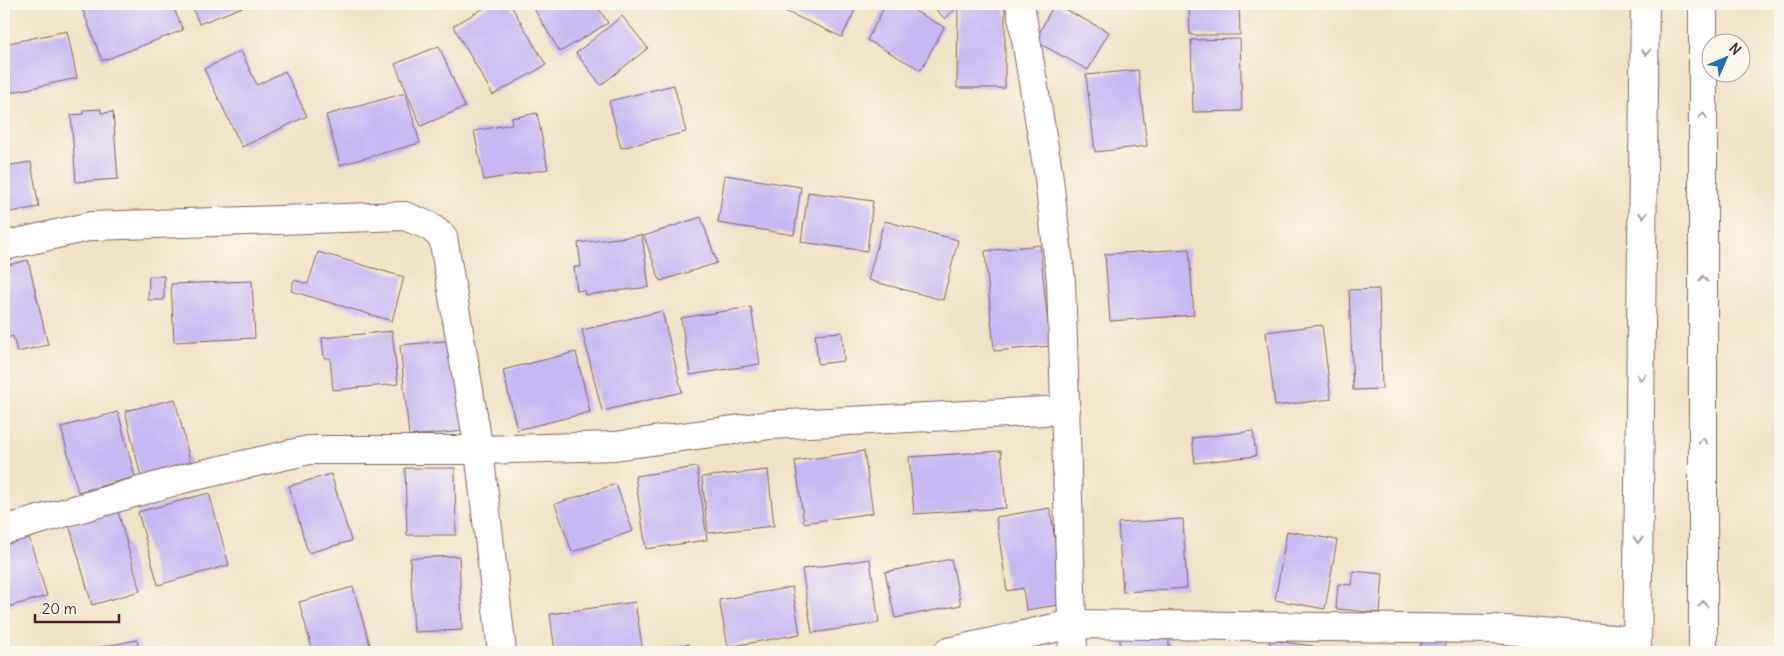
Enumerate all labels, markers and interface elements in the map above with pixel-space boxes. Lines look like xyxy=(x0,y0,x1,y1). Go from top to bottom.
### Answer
north arrow xyxy=(1702,32,1752,82)
text: N xyxy=(1725,39,1745,59)
one-way arrow xyxy=(1641,49,1651,57)
one-way arrow xyxy=(1698,112,1708,120)
one-way arrow xyxy=(1638,211,1649,219)
one-way arrow xyxy=(1698,274,1708,282)
one-way arrow xyxy=(1636,374,1646,382)
one-way arrow xyxy=(1698,437,1708,444)
one-way arrow xyxy=(1633,536,1643,544)
scale bar xyxy=(35,591,119,623)
text: 20 m xyxy=(42,599,77,618)
one-way arrow xyxy=(1698,599,1708,607)

